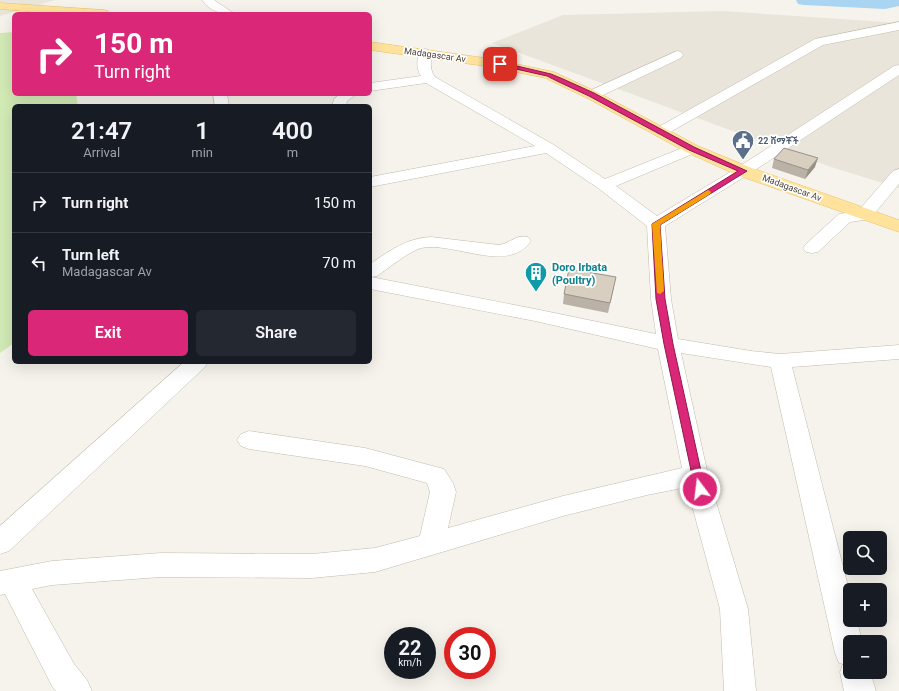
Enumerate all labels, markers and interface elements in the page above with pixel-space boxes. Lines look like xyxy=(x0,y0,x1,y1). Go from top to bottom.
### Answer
text: 150 m xyxy=(94,27,173,60)
icon: right xyxy=(28,28,80,80)
street label: Madagascar Av xyxy=(403,46,467,64)
pin xyxy=(483,47,517,81)
icon: arrive xyxy=(489,53,511,75)
text: Turn right xyxy=(94,61,171,82)
text: 21:47 xyxy=(71,117,132,145)
text: 1 xyxy=(195,117,209,145)
text: 400 xyxy=(272,117,313,145)
public building icon: 22 ሸማቾች xyxy=(730,128,756,161)
place label: 22 ሸማቾች xyxy=(758,136,799,146)
text: Arrival xyxy=(83,145,120,160)
text: min xyxy=(191,145,213,160)
text: m xyxy=(287,145,298,160)
street label: Madagascar Av xyxy=(761,173,824,204)
icon: right xyxy=(28,192,50,214)
text: Turn right xyxy=(62,194,128,212)
text: 150 m xyxy=(314,194,356,212)
text: Turn left xyxy=(62,246,119,264)
icon: left xyxy=(28,252,50,274)
text: 70 m xyxy=(322,254,356,272)
building icon: Doro Irbata (Poultry) xyxy=(523,260,549,293)
place label: Doro Irbata (Poultry) xyxy=(552,261,607,287)
text: Madagascar Av xyxy=(62,264,152,279)
button: Exit xyxy=(28,310,188,356)
button: Share xyxy=(196,310,356,356)
position arrow xyxy=(679,468,721,510)
map controls xyxy=(843,531,887,679)
button: search xyxy=(843,531,887,575)
button: + xyxy=(843,583,887,627)
speed limit sign: 30 xyxy=(444,627,496,679)
button: − xyxy=(843,635,887,679)
text: 22 xyxy=(399,636,421,660)
text: km/h xyxy=(398,657,422,668)

